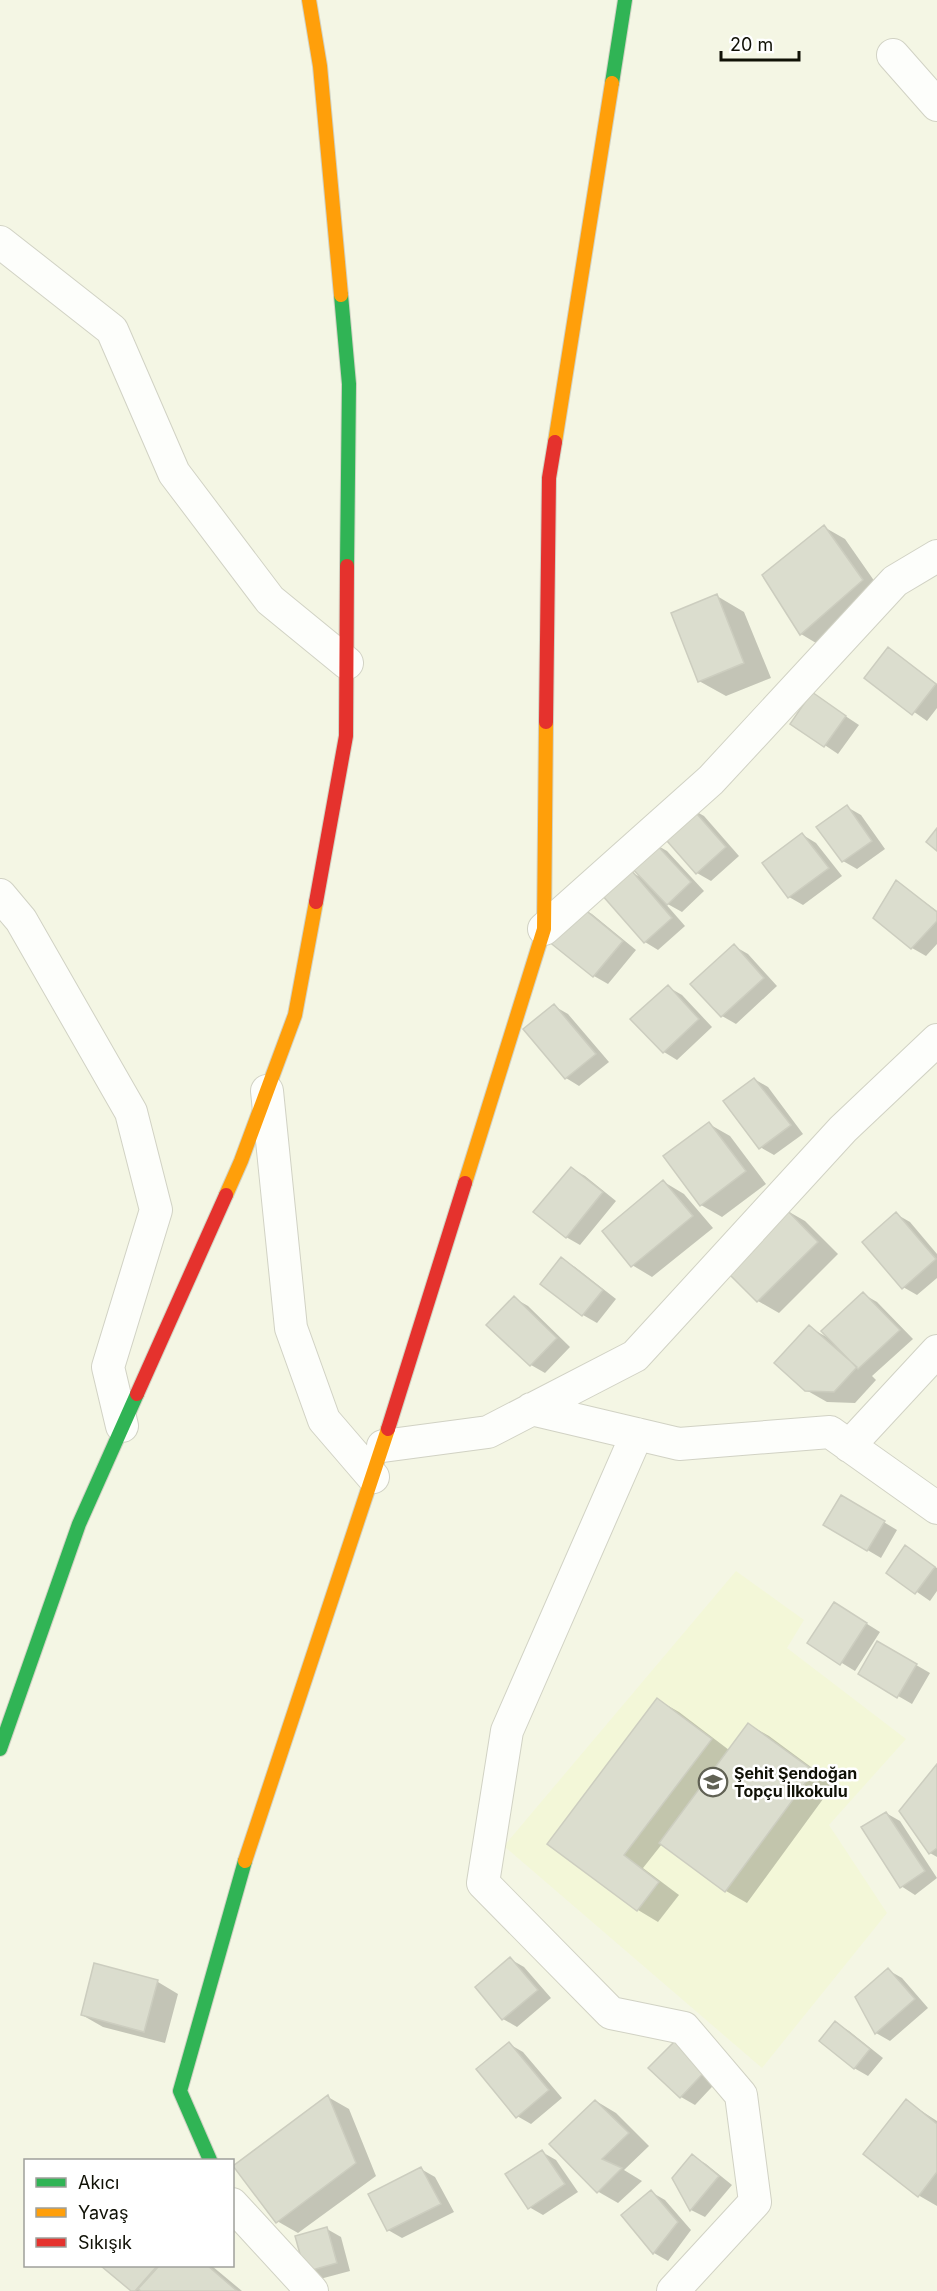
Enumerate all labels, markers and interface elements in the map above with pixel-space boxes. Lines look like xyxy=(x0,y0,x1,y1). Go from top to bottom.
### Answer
scale bar xyxy=(721,24,799,62)
text: 20 m xyxy=(730,34,773,55)
place label: Şehit Şendoğan Topçu İlkokulu xyxy=(734,1763,857,1801)
school or university icon: Şehit Şendoğan Topçu İlkokulu xyxy=(697,1766,729,1798)
legend xyxy=(24,2159,234,2267)
text: Akıcı xyxy=(78,2172,119,2193)
text: Yavaş xyxy=(78,2202,128,2223)
text: Sıkışık xyxy=(78,2232,132,2253)

